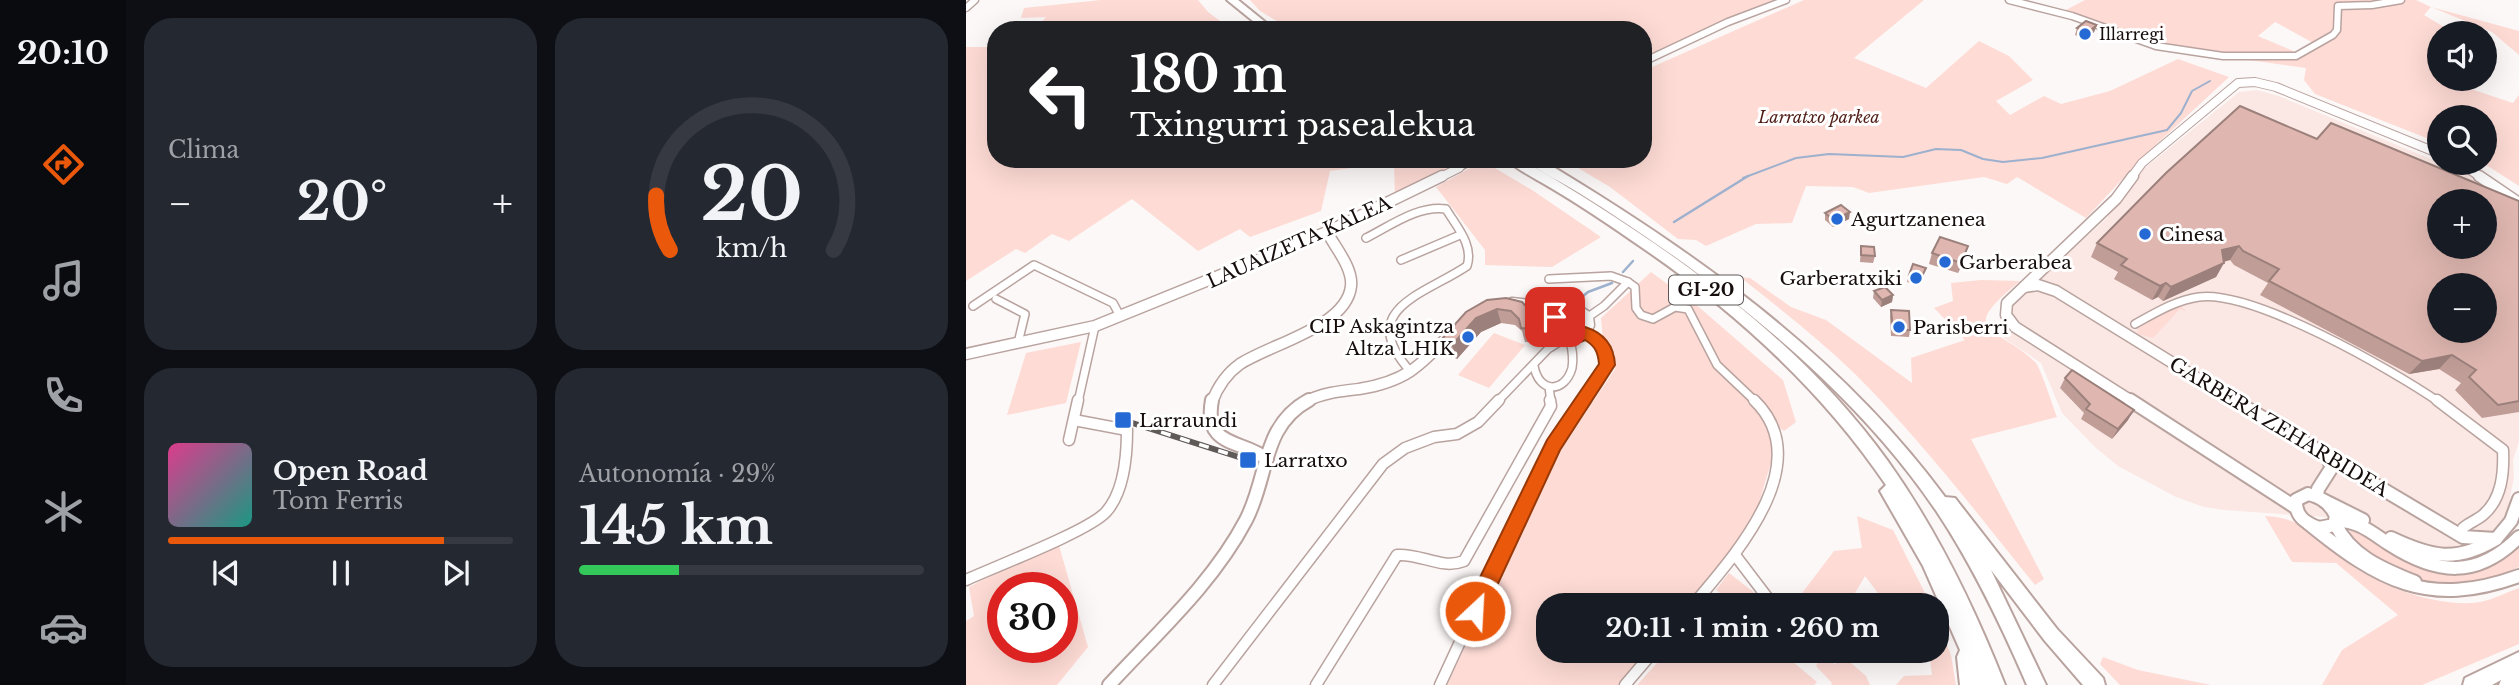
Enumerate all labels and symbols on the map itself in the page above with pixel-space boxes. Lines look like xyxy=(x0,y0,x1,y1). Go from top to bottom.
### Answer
place label: Illarregi xyxy=(2099,24,2165,44)
marker: Illarregi xyxy=(2077,26,2093,42)
park label: Larratxo parkea xyxy=(1757,107,1880,127)
street label: LAUAIZETA KALEA xyxy=(1203,191,1395,293)
place label: Agurtzanenea xyxy=(1850,208,1986,231)
marker: Agurtzanenea xyxy=(1829,211,1845,227)
place label: Cinesa xyxy=(2159,223,2224,246)
marker: Cinesa xyxy=(2137,226,2153,242)
place label: Garberabea xyxy=(1959,251,2072,274)
marker: Garberabea xyxy=(1937,254,1953,270)
place label: Garberatxiki xyxy=(1780,267,1903,290)
marker: Garberatxiki xyxy=(1908,270,1924,286)
road number: GI-20 xyxy=(1669,276,1743,304)
pin xyxy=(1525,287,1585,347)
place label: CIP Askagintza Altza LHIK xyxy=(1309,315,1455,360)
place label: Parisberri xyxy=(1913,316,2009,339)
marker: Parisberri xyxy=(1891,319,1907,335)
marker: CIP Askagintza Altza LHIK xyxy=(1460,329,1476,345)
street label: GARBERA ZEHARBIDEA xyxy=(2165,352,2393,502)
place label: Larraundi xyxy=(1139,409,1238,432)
marker: Larraundi xyxy=(1113,410,1133,430)
place label: Larratxo xyxy=(1264,449,1348,472)
marker: Larratxo xyxy=(1238,450,1258,470)
speed limit sign: 30 xyxy=(987,572,1078,663)
position arrow xyxy=(1438,574,1512,648)

